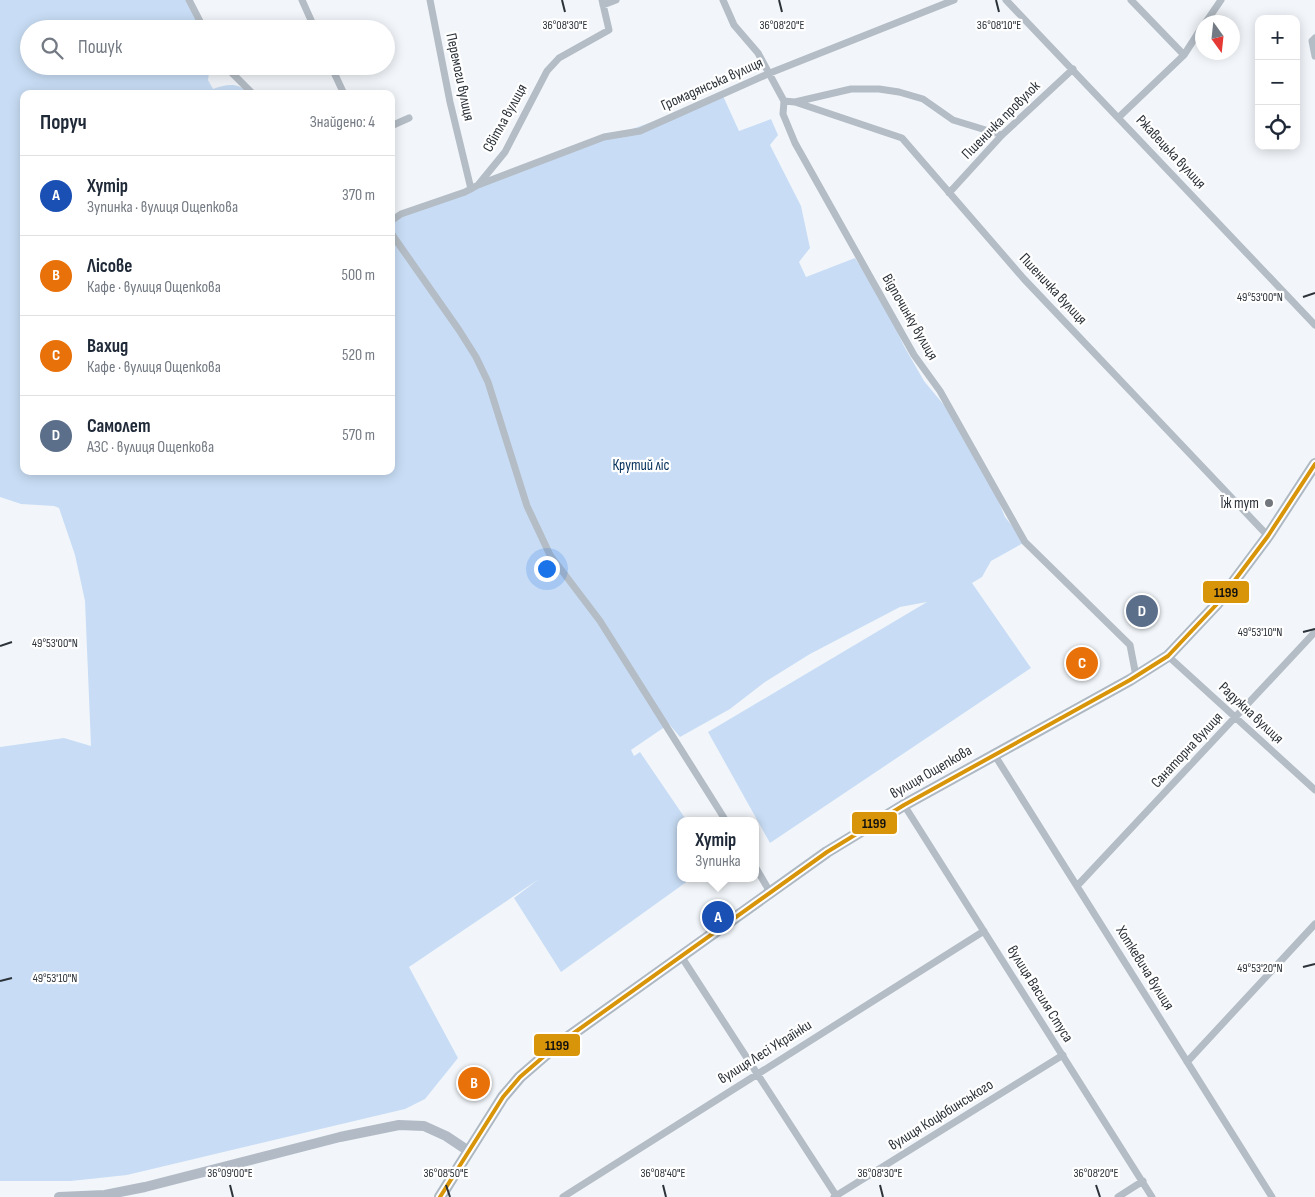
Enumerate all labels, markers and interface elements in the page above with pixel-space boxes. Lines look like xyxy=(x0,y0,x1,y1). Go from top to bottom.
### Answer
north arrow xyxy=(1195,15,1240,60)
map controls xyxy=(1255,15,1300,150)
button: + xyxy=(1255,15,1300,60)
text: 36°08'30"E xyxy=(542,18,588,33)
text: 36°08'20"E xyxy=(759,18,805,33)
text: 36°08'10"E xyxy=(977,18,1021,33)
search box xyxy=(20,20,395,75)
street label: Перемоги вулиця xyxy=(441,31,479,123)
icon: search xyxy=(38,34,66,62)
text: Пошук xyxy=(78,36,122,59)
street label: Громадянська вулиця xyxy=(658,53,766,115)
button: − xyxy=(1255,60,1300,105)
street label: Пшеничка провулок xyxy=(958,76,1045,163)
street label: Світла вулиця xyxy=(478,80,532,156)
button: locate xyxy=(1255,105,1300,150)
text: Поруч xyxy=(40,110,87,135)
street label: Ржавецька вулиця xyxy=(1132,111,1210,193)
text: Знайдено: 4 xyxy=(310,113,375,132)
text: Хутір xyxy=(87,175,128,198)
text: A xyxy=(52,186,60,205)
text: 370 m xyxy=(342,186,375,205)
text: Зупинка · вулиця Ощепкова xyxy=(87,198,238,217)
street label: Пшеничка вулиця xyxy=(1015,249,1091,329)
text: Лісове xyxy=(87,255,132,278)
text: B xyxy=(52,266,60,285)
text: 500 m xyxy=(341,266,375,285)
street label: Відпочинку вулиця xyxy=(878,271,942,364)
text: Кафе · вулиця Ощепкова xyxy=(87,278,221,297)
text: 49°53'00"N xyxy=(1237,290,1283,305)
text: Вахид xyxy=(87,335,128,358)
text: C xyxy=(52,346,60,365)
text: 520 m xyxy=(342,346,375,365)
text: Кафе · вулиця Ощепкова xyxy=(87,358,221,377)
text: Самолет xyxy=(87,415,151,438)
text: D xyxy=(52,426,60,445)
text: 570 m xyxy=(342,426,375,445)
text: АЗС · вулиця Ощепкова xyxy=(87,438,214,457)
park label: Крутий ліс xyxy=(612,456,670,475)
place label: Їж тут xyxy=(1219,494,1259,513)
marker: Їж тут xyxy=(1263,497,1275,509)
your location xyxy=(534,556,560,582)
line badge: 1199 xyxy=(1202,580,1250,604)
text: 1199 xyxy=(1214,584,1238,601)
pin: D xyxy=(1126,592,1158,630)
text: 49°53'10"N xyxy=(1238,625,1282,640)
text: 49°53'00"N xyxy=(32,636,78,651)
pin: C xyxy=(1066,644,1098,682)
street label: Радужна вулиця xyxy=(1215,678,1288,748)
street label: Санаторна вулиця xyxy=(1147,708,1227,792)
street label: вулиця Ощепкова xyxy=(887,741,975,803)
line badge: 1199 xyxy=(851,811,898,835)
text: 1199 xyxy=(862,815,886,832)
popup xyxy=(677,817,759,882)
text: Хутір xyxy=(695,829,736,852)
text: Зупинка xyxy=(695,852,741,871)
pin: A xyxy=(702,898,734,936)
street label: Хоткевича вулиця xyxy=(1111,922,1178,1014)
street label: вулиця Василя Стуса xyxy=(1003,942,1077,1046)
text: 49°53'20"N xyxy=(1237,961,1283,976)
text: 49°53'10"N xyxy=(33,971,77,986)
street label: вулиця Лесі Українки xyxy=(715,1016,815,1088)
line badge: 1199 xyxy=(533,1033,581,1057)
text: 1199 xyxy=(545,1037,569,1054)
pin: B xyxy=(458,1064,490,1102)
street label: вулиця Коцюбинського xyxy=(885,1075,997,1155)
text: 36°09'00"E xyxy=(207,1166,253,1181)
text: 36°08'50"E xyxy=(424,1166,468,1181)
text: 36°08'40"E xyxy=(640,1166,686,1181)
text: 36°08'30"E xyxy=(857,1166,903,1181)
text: 36°08'20"E xyxy=(1073,1166,1119,1181)

